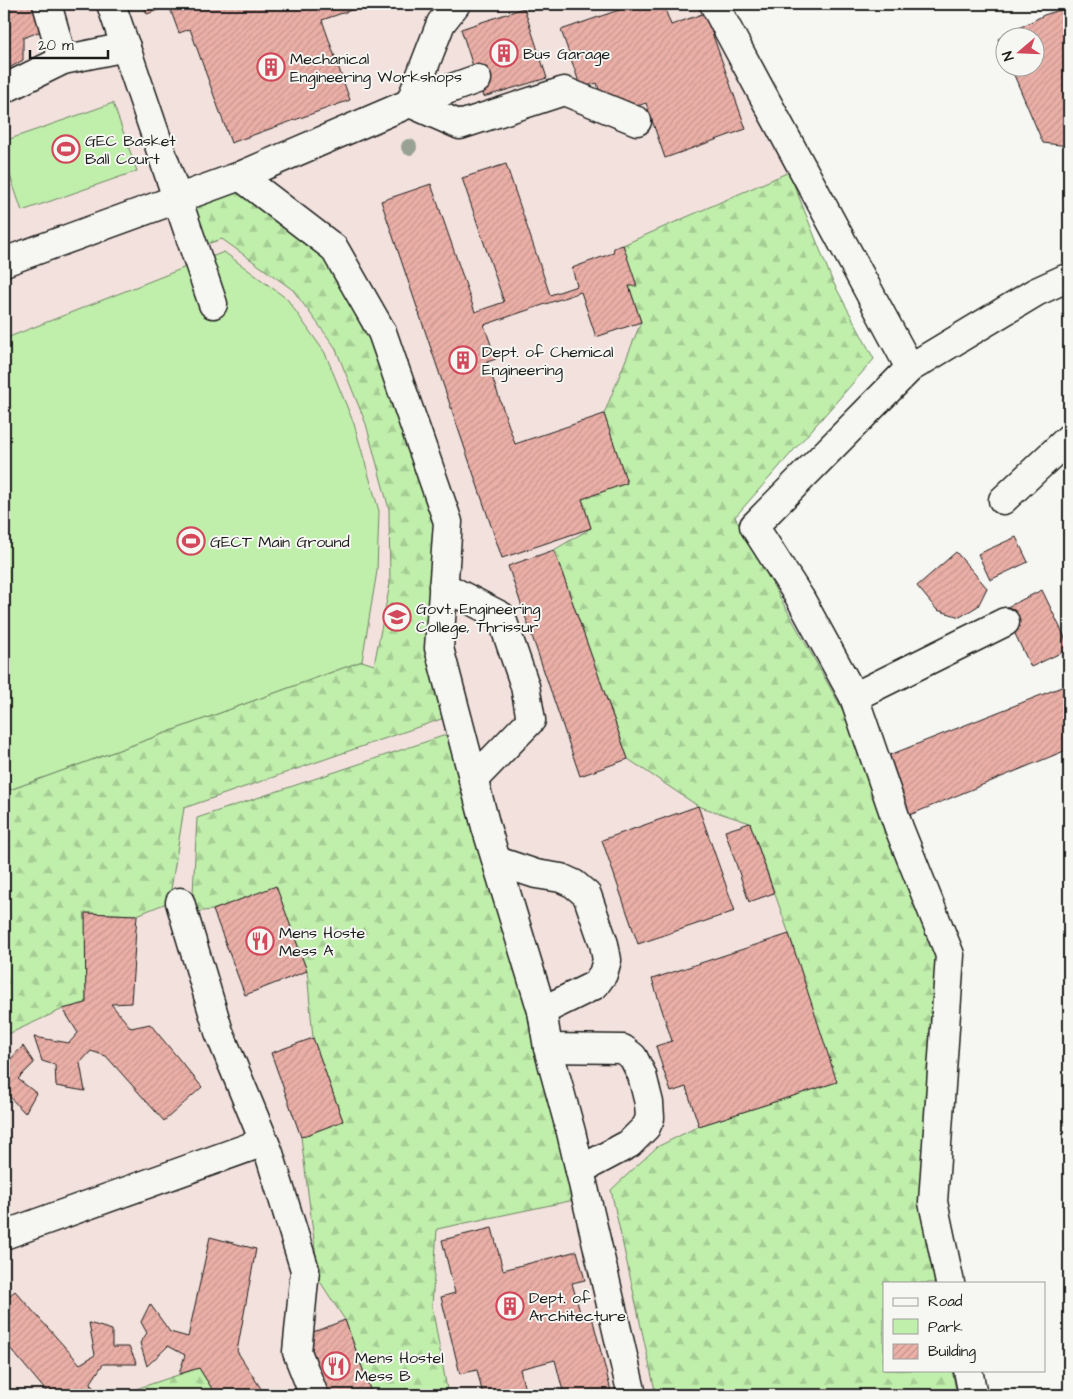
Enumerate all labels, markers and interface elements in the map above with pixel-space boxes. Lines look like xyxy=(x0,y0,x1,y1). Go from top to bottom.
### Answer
scale bar xyxy=(30,28,108,60)
north arrow xyxy=(996,28,1046,78)
text: 20 m xyxy=(38,35,74,56)
building icon: Bus Garage xyxy=(489,38,519,68)
place label: Bus Garage xyxy=(523,43,610,66)
place label: Mechanical Engineering Workshops xyxy=(290,48,462,89)
text: N xyxy=(998,48,1020,63)
building icon: Mechanical Engineering Workshops xyxy=(256,52,286,82)
place label: GEC Basket Ball Court xyxy=(85,130,176,170)
sports icon: GEC Basket Ball Court xyxy=(51,134,81,164)
place label: Dept. of Chemical Engineering xyxy=(482,341,614,382)
building icon: Dept. of Chemical Engineering xyxy=(448,345,478,375)
sports icon: GECT Main Ground xyxy=(176,526,206,556)
place label: GECT Main Ground xyxy=(210,531,350,553)
place label: Govt. Engineering College, Thrissur xyxy=(416,598,540,639)
school or university icon: Govt. Engineering College, Thrissur xyxy=(382,602,412,632)
place label: Mens Hoste Mess A xyxy=(279,922,366,962)
restaurant icon: Mens Hoste Mess A xyxy=(245,926,275,956)
legend xyxy=(883,1282,1046,1372)
place label: Dept. of Architecture xyxy=(529,1287,626,1327)
building icon: Dept. of Architecture xyxy=(495,1291,525,1321)
text: Road xyxy=(928,1291,963,1312)
text: Park xyxy=(928,1317,963,1338)
text: Building xyxy=(928,1341,976,1363)
place label: Mens Hostel Mess B xyxy=(355,1347,444,1387)
restaurant icon: Mens Hostel Mess B xyxy=(321,1351,351,1381)

